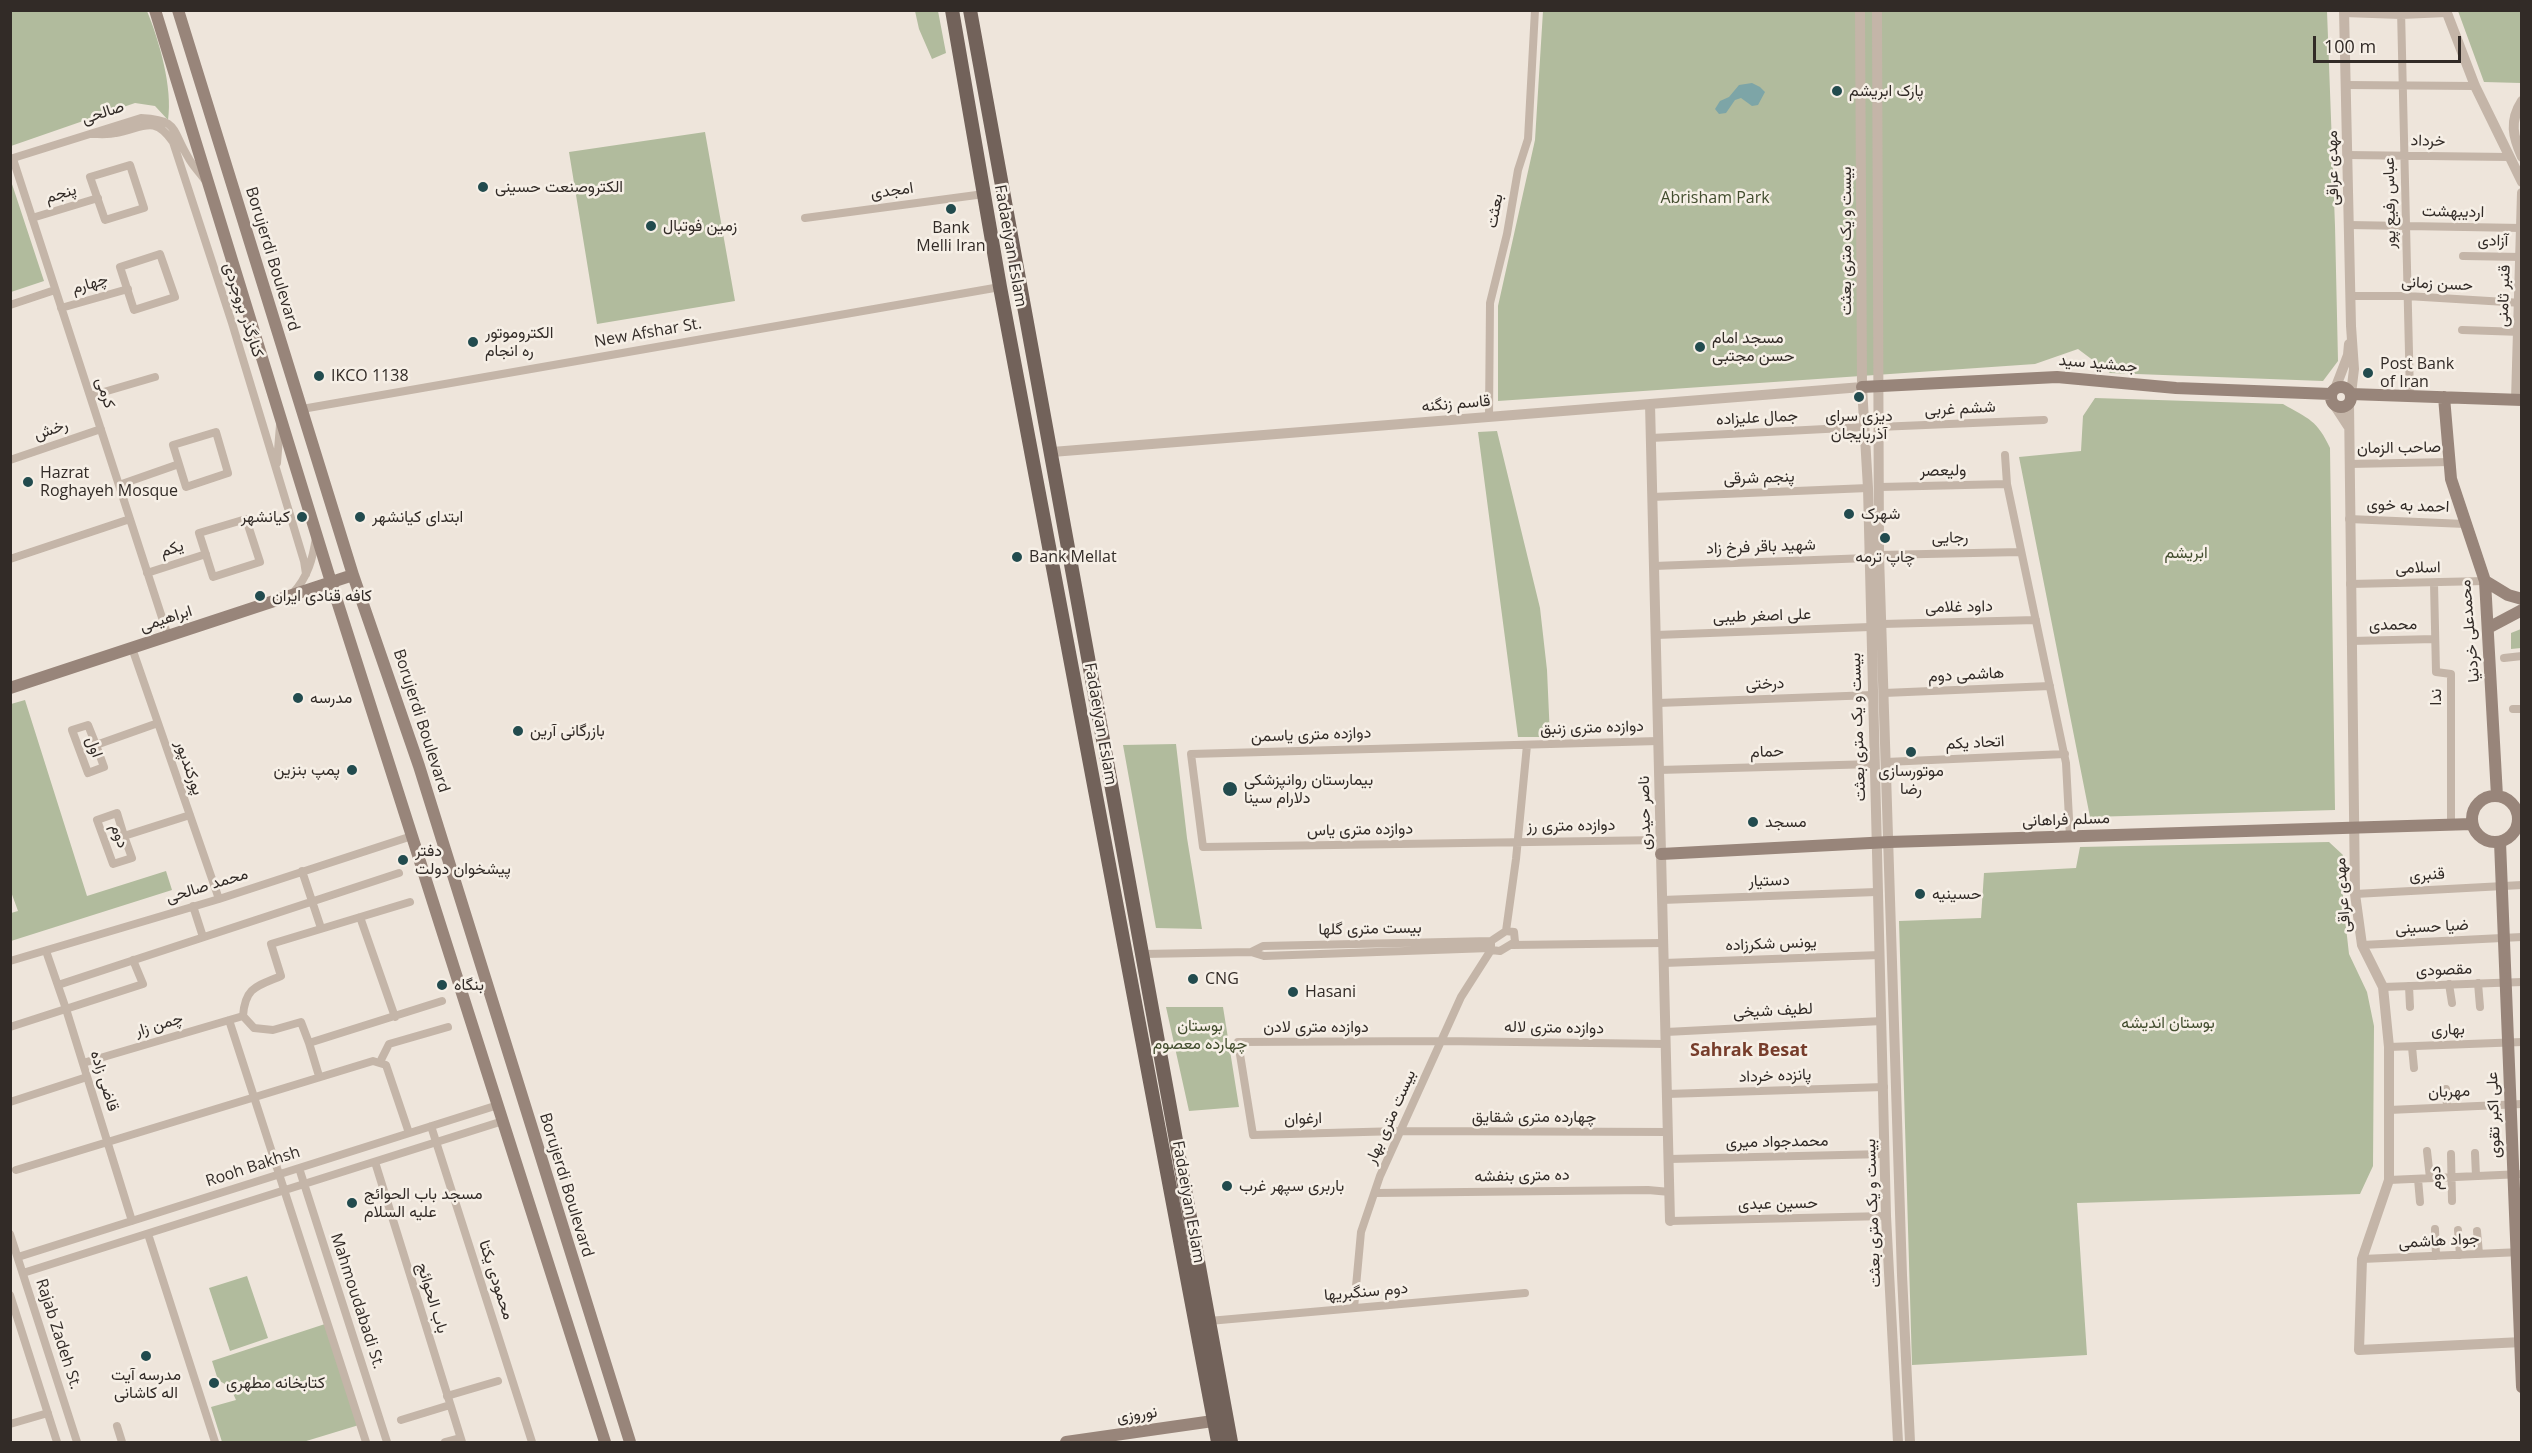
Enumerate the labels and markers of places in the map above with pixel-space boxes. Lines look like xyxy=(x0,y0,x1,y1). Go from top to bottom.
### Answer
place label: پارک ابریشم xyxy=(1849,81,1924,101)
marker: پارک ابریشم xyxy=(1830,84,1844,98)
place label: الکتروصنعت حسینی xyxy=(495,177,623,197)
marker: الکتروصنعت حسینی xyxy=(476,180,490,194)
marker: Bank Melli Iran xyxy=(944,202,958,216)
place label: زمین فوتبال xyxy=(663,216,737,236)
place label: Bank Melli Iran xyxy=(916,218,986,256)
marker: زمین فوتبال xyxy=(644,219,658,233)
place label: الکتروموتور ره انجام xyxy=(485,323,553,361)
place label: مسجد امام حسن مجتبی xyxy=(1712,328,1795,366)
marker: الکتروموتور ره انجام xyxy=(466,335,480,349)
marker: مسجد امام حسن مجتبی xyxy=(1693,340,1707,354)
place label: Post Bank of Iran xyxy=(2380,354,2454,392)
place label: IKCO 1138 xyxy=(331,366,409,386)
marker: Post Bank of Iran xyxy=(2361,366,2375,380)
marker: IKCO 1138 xyxy=(312,369,326,383)
marker: دیزی سرای آذربایجان xyxy=(1852,390,1866,404)
place label: دیزی سرای آذربایجان xyxy=(1825,406,1893,444)
place label: Hazrat Roghayeh Mosque xyxy=(40,463,178,501)
marker: Hazrat Roghayeh Mosque xyxy=(21,475,35,489)
place label: شهرک xyxy=(1861,504,1900,524)
place label: کیانشهر xyxy=(241,507,290,527)
place label: ابتدای کیانشهر xyxy=(372,507,463,527)
marker: شهرک xyxy=(1842,507,1856,521)
marker: کیانشهر xyxy=(295,510,309,524)
marker: ابتدای کیانشهر xyxy=(353,510,367,524)
marker: چاپ ترمه xyxy=(1878,531,1892,545)
place label: Bank Mellat xyxy=(1029,547,1117,567)
place label: چاپ ترمه xyxy=(1855,547,1915,567)
marker: Bank Mellat xyxy=(1010,550,1024,564)
place label: کافه قنادی ایران xyxy=(272,586,372,606)
marker: کافه قنادی ایران xyxy=(253,589,267,603)
place label: مدرسه xyxy=(310,688,352,708)
marker: مدرسه xyxy=(291,691,305,705)
place label: بازرگانی آرین xyxy=(530,721,605,741)
marker: بازرگانی آرین xyxy=(511,724,525,738)
marker: موتورسازی رضا xyxy=(1904,745,1918,759)
place label: پمپ بنزین xyxy=(273,760,340,780)
place label: موتورسازی رضا xyxy=(1878,761,1944,799)
marker: پمپ بنزین xyxy=(345,763,359,777)
place label: بیمارستان روانپزشکی دلارام سینا xyxy=(1244,770,1373,808)
marker: بیمارستان روانپزشکی دلارام سینا xyxy=(1221,780,1239,798)
place label: مسجد xyxy=(1765,812,1806,832)
marker: مسجد xyxy=(1746,815,1760,829)
place label: دفتر پیشخوان دولت xyxy=(415,841,511,879)
marker: دفتر پیشخوان دولت xyxy=(396,853,410,867)
place label: حسینیه xyxy=(1932,884,1982,904)
marker: حسینیه xyxy=(1913,887,1927,901)
place label: CNG xyxy=(1205,969,1239,989)
marker: CNG xyxy=(1186,972,1200,986)
place label: بنگاه xyxy=(454,975,484,995)
marker: بنگاه xyxy=(435,978,449,992)
place label: Hasani xyxy=(1305,982,1356,1002)
marker: Hasani xyxy=(1286,985,1300,999)
place label: باربری سپهر غرب xyxy=(1239,1176,1344,1196)
marker: باربری سپهر غرب xyxy=(1220,1179,1234,1193)
place label: مسجد باب الحوائج علیه السلام xyxy=(364,1184,483,1222)
marker: مسجد باب الحوائج علیه السلام xyxy=(345,1196,359,1210)
marker: مدرسه آیت اله کاشانی xyxy=(139,1349,153,1363)
place label: مدرسه آیت اله کاشانی xyxy=(111,1365,181,1403)
place label: کتابخانه مطهری xyxy=(226,1373,325,1393)
marker: کتابخانه مطهری xyxy=(207,1376,221,1390)

